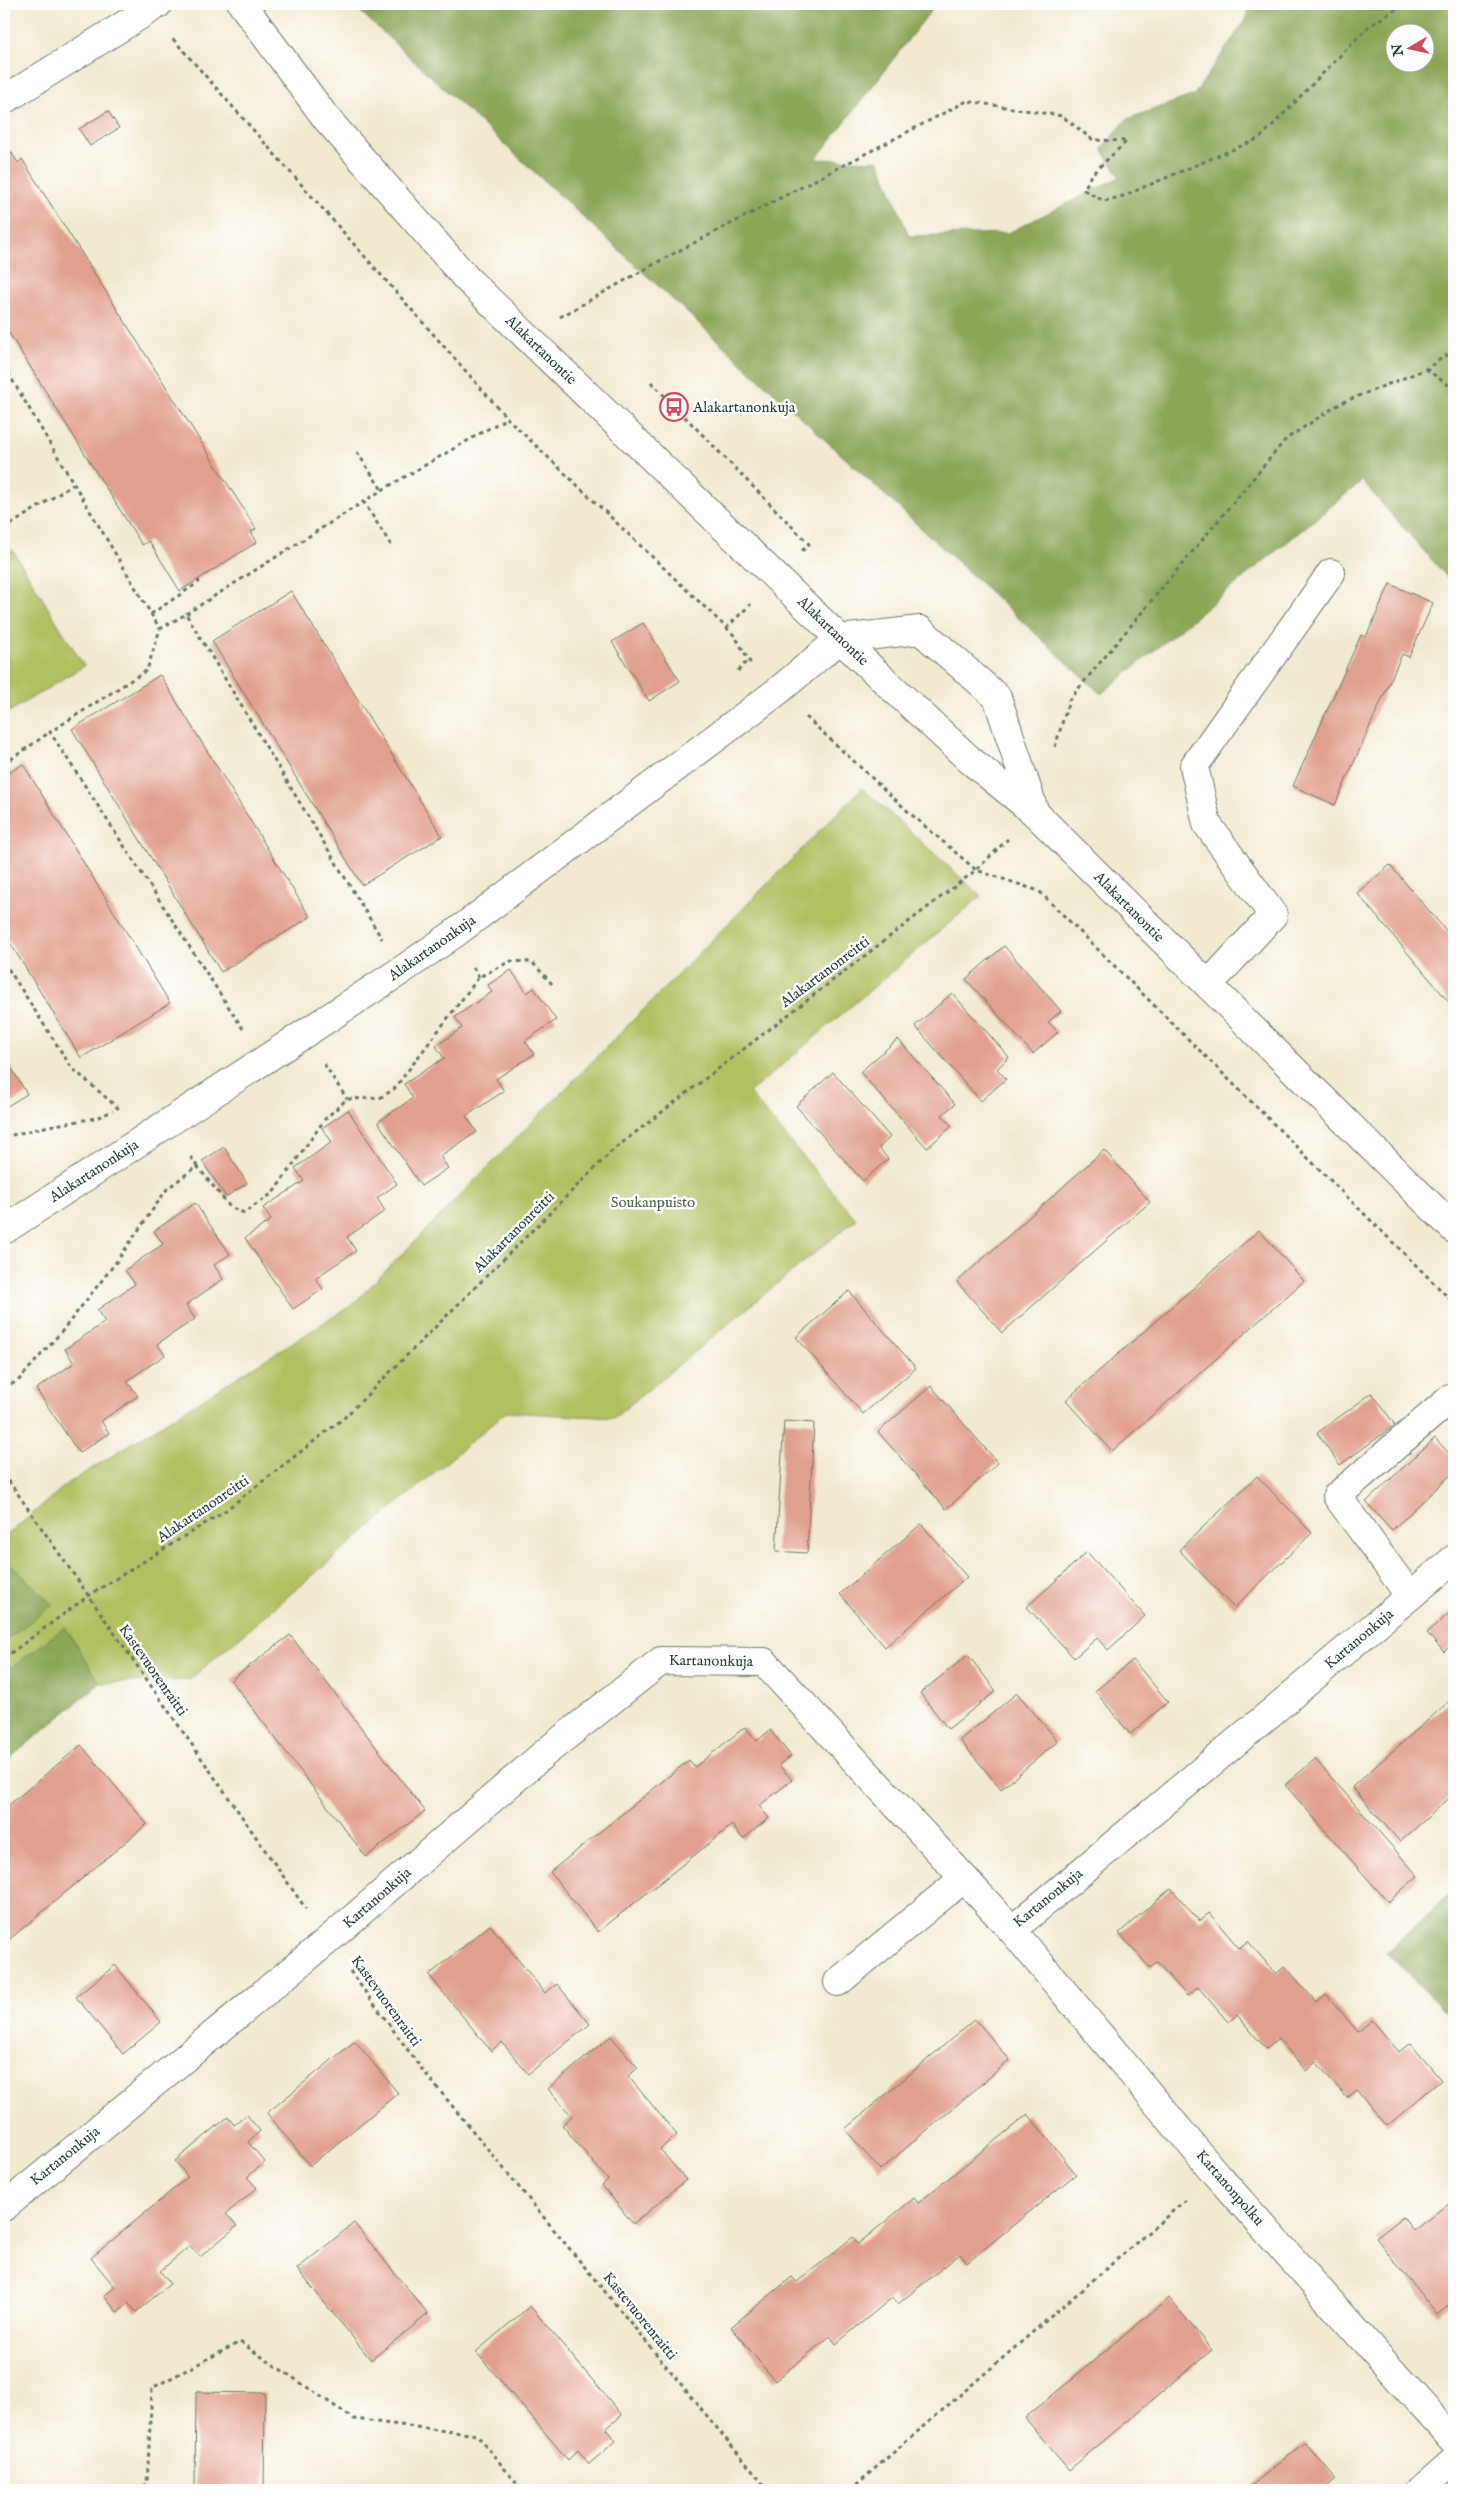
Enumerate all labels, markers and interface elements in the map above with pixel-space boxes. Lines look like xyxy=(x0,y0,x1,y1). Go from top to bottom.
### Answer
north arrow xyxy=(1386,22,1436,72)
text: N xyxy=(1388,42,1408,58)
street label: Alakartanontie xyxy=(500,310,581,389)
bus stop icon: Alakartanonkuja xyxy=(659,392,689,422)
place label: Alakartanonkuja xyxy=(692,398,796,417)
street label: Alakartanontie xyxy=(792,591,873,670)
street label: Alakartanontie xyxy=(1089,867,1168,946)
street label: Alakartanonkuja xyxy=(384,911,480,986)
street label: Alakartanonreitti xyxy=(776,932,873,1012)
street label: Alakartanonkuja xyxy=(45,1135,142,1207)
street label: Alakartanonreitti xyxy=(469,1187,559,1277)
park label: Soukanpuisto xyxy=(611,1193,695,1212)
street label: Alakartanonreitti xyxy=(152,1471,253,1547)
street label: Kartanonkuja xyxy=(1321,1604,1398,1673)
street label: Kastevuorenraitti xyxy=(114,1620,192,1720)
street label: Kartanonkuja xyxy=(669,1651,754,1671)
street label: Kartanonkuja xyxy=(339,1863,415,1933)
street label: Kartanonkuja xyxy=(1009,1864,1087,1932)
street label: Kastevuorenraitti xyxy=(347,1952,425,2050)
street label: Kartanonkuja xyxy=(26,2122,104,2190)
street label: Kartanonpolku xyxy=(1192,2146,1268,2230)
street label: Kastevuorenraitti xyxy=(599,2268,681,2364)

